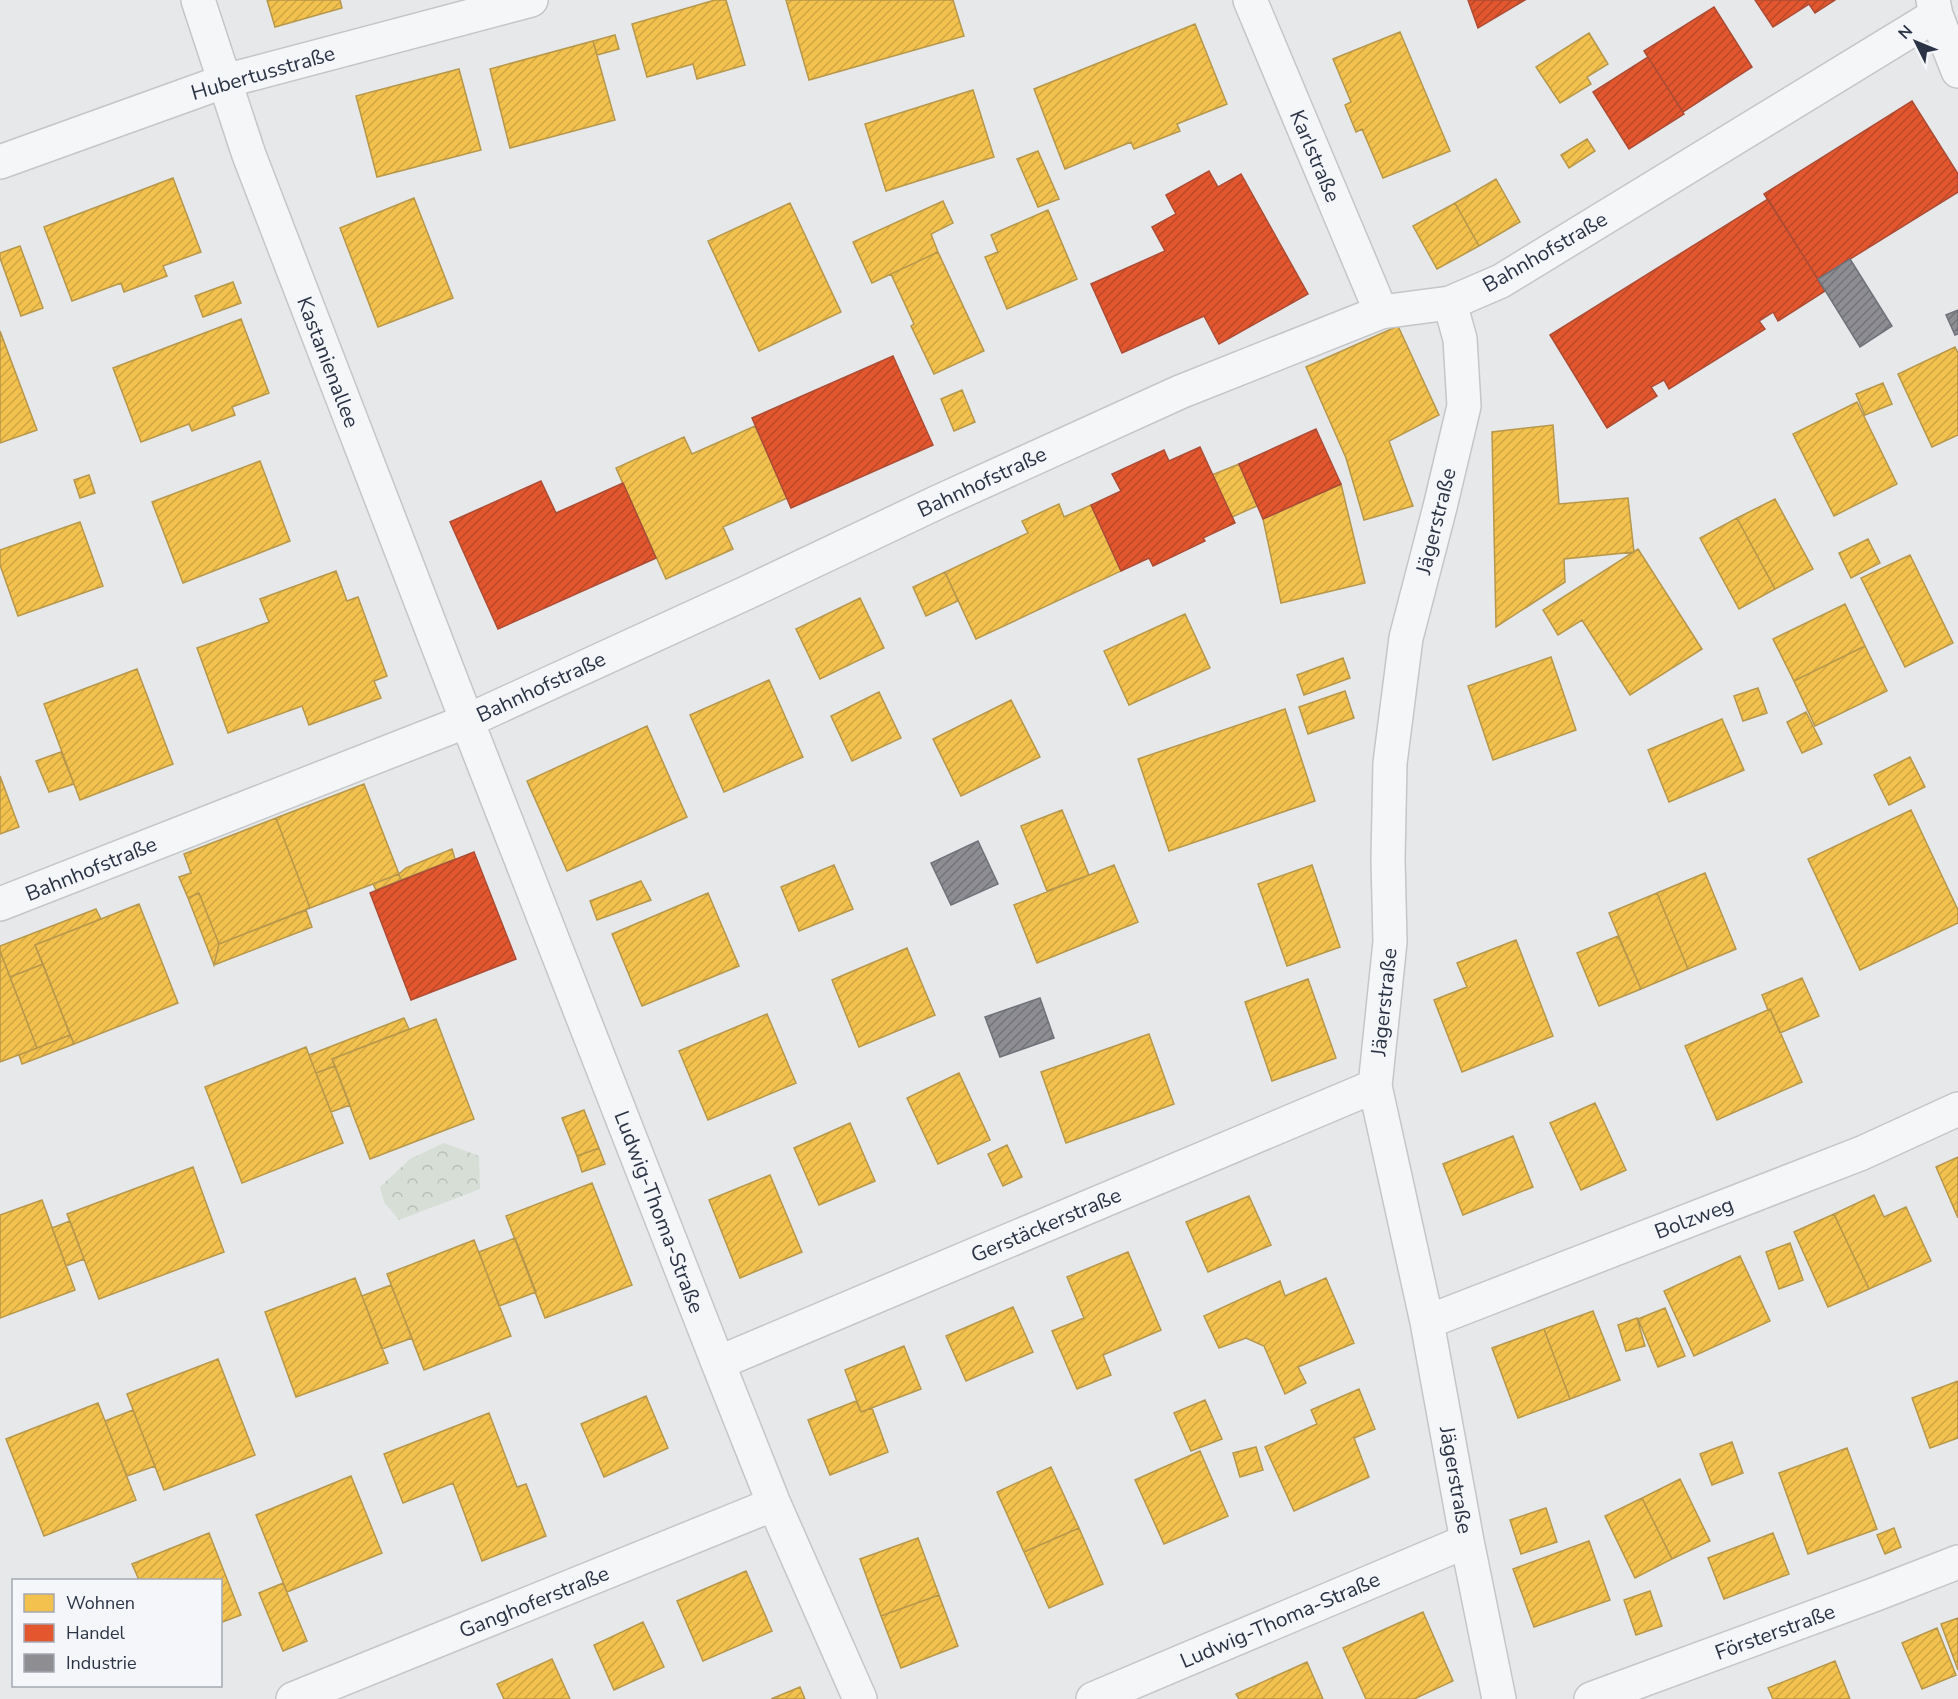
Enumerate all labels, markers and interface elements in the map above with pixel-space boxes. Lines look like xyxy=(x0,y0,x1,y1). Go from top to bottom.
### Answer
north arrow xyxy=(1886,12,1946,72)
text: N xyxy=(1894,21,1918,44)
street label: Hubertusstraße xyxy=(188,39,338,107)
street label: Karlstraße xyxy=(1283,105,1347,207)
street label: Bahnhofstraße xyxy=(1478,205,1612,299)
street label: Kastanienallee xyxy=(290,292,366,432)
street label: Bahnhofstraße xyxy=(913,440,1051,524)
street label: Jägerstraße xyxy=(1409,465,1463,578)
street label: Bahnhofstraße xyxy=(472,645,610,729)
street label: Bahnhofstraße xyxy=(21,830,161,908)
street label: Jägerstraße xyxy=(1364,946,1404,1059)
street label: Ludwig-Thoma-Straße xyxy=(607,1107,711,1317)
street label: Gerstäckerstraße xyxy=(967,1181,1125,1269)
street label: Bolzweg xyxy=(1650,1190,1738,1246)
street label: Jägerstraße xyxy=(1433,1423,1479,1536)
street label: Ganghoferstraße xyxy=(455,1559,613,1645)
street label: Ludwig-Thoma-Straße xyxy=(1176,1565,1384,1675)
legend xyxy=(12,1579,222,1687)
text: Wohnen xyxy=(66,1591,135,1615)
street label: Försterstraße xyxy=(1711,1597,1839,1667)
text: Handel xyxy=(66,1621,126,1645)
text: Industrie xyxy=(66,1651,137,1675)

